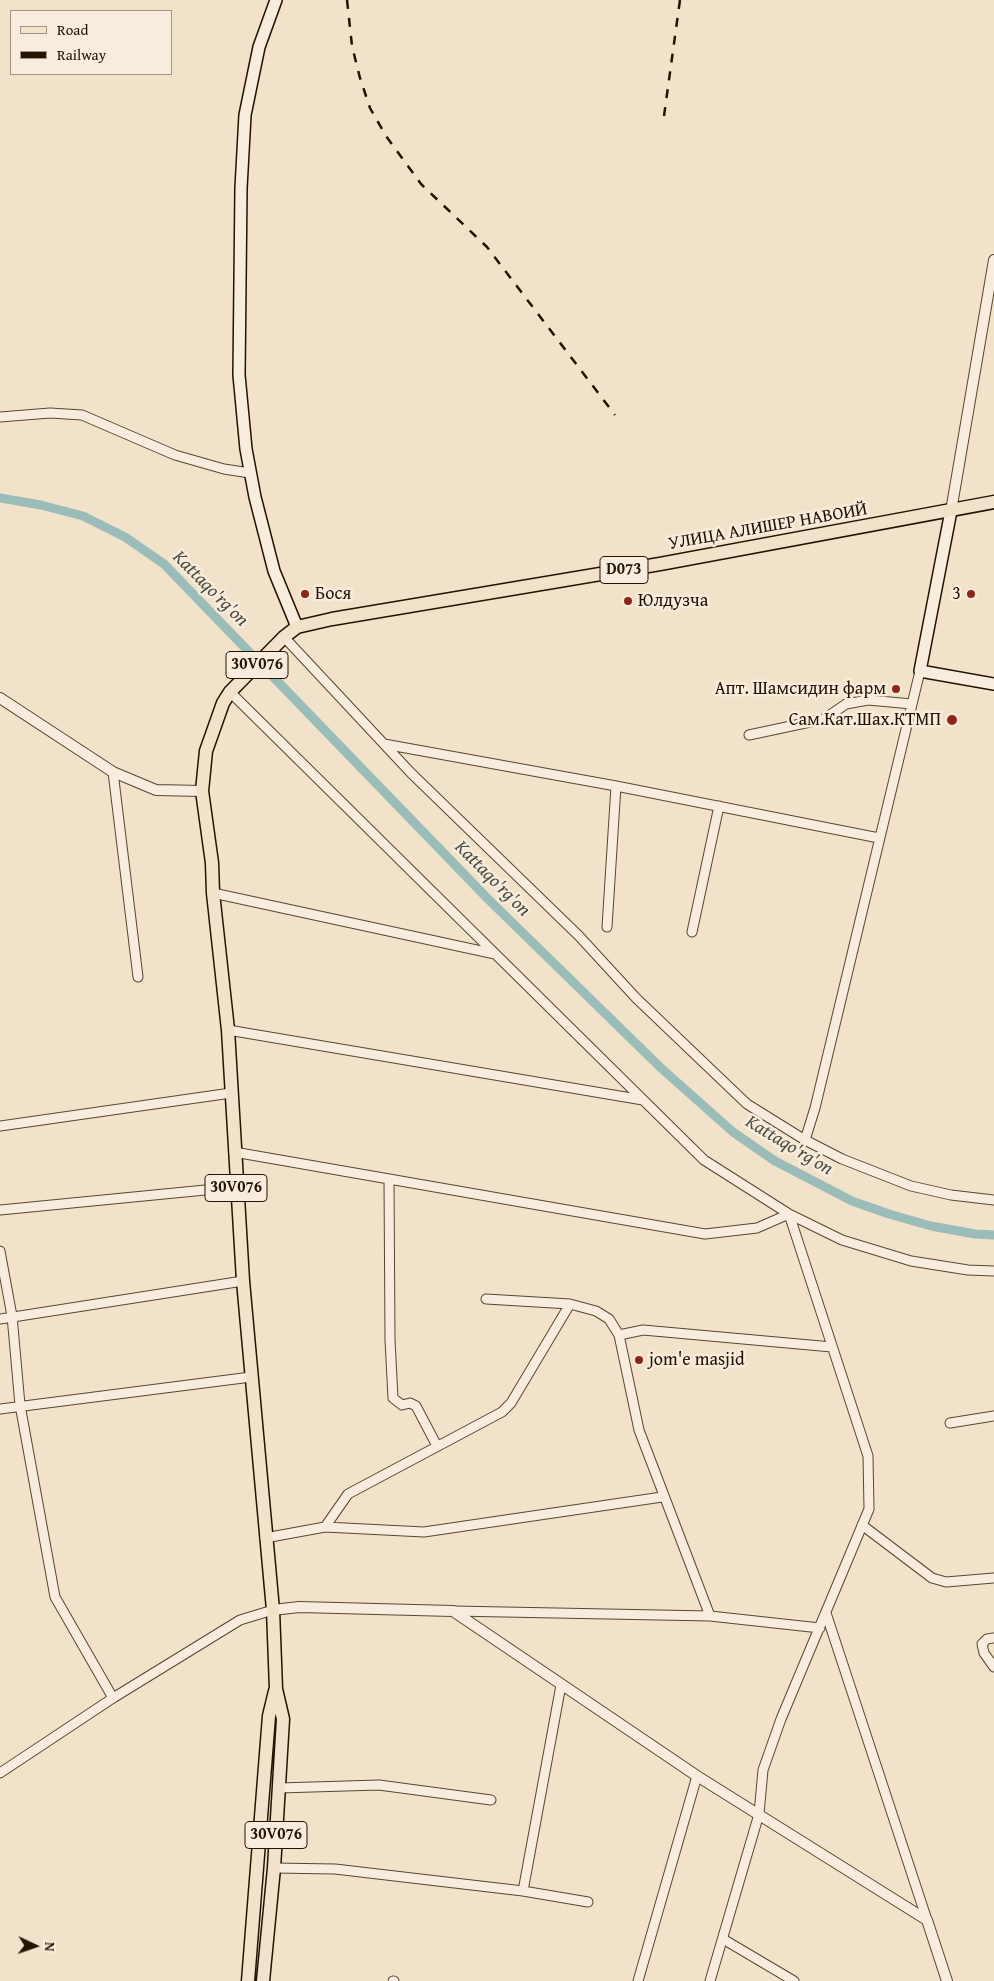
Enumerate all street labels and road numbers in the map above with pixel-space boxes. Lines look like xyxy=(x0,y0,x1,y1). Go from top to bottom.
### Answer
street label: УЛИЦА АЛИШЕР НАВОИЙ xyxy=(667,499,869,555)
road number: D073 xyxy=(600,556,648,584)
road number: 30V076 xyxy=(226,652,288,678)
road number: 30V076 xyxy=(205,1174,267,1202)
road number: 30V076 xyxy=(245,1822,307,1848)

